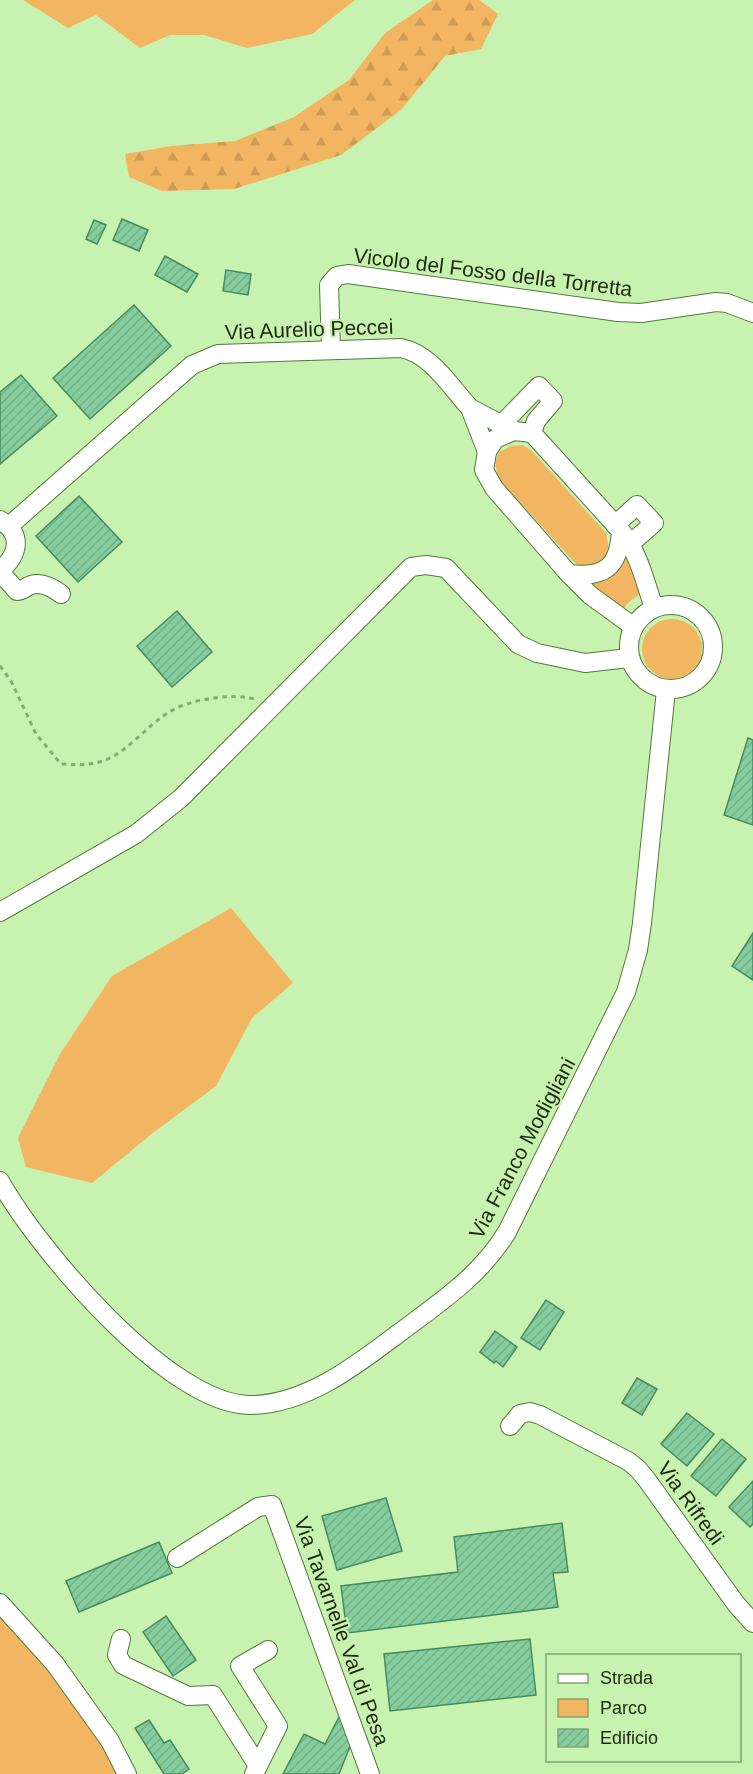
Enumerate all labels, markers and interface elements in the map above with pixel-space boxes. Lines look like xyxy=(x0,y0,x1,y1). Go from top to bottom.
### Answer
street label: Vicolo del Fosso della Torretta xyxy=(352,243,634,301)
street label: Via Aurelio Peccei xyxy=(224,315,394,343)
street label: Via Franco Modigliani xyxy=(465,1054,579,1242)
street label: Via Rifredi xyxy=(653,1457,729,1549)
street label: Via Tavarnelle Val di Pesa xyxy=(290,1514,394,1749)
legend xyxy=(546,1654,741,1762)
text: Strada xyxy=(600,1668,654,1688)
text: Parco xyxy=(600,1698,647,1718)
text: Edificio xyxy=(600,1728,658,1748)

